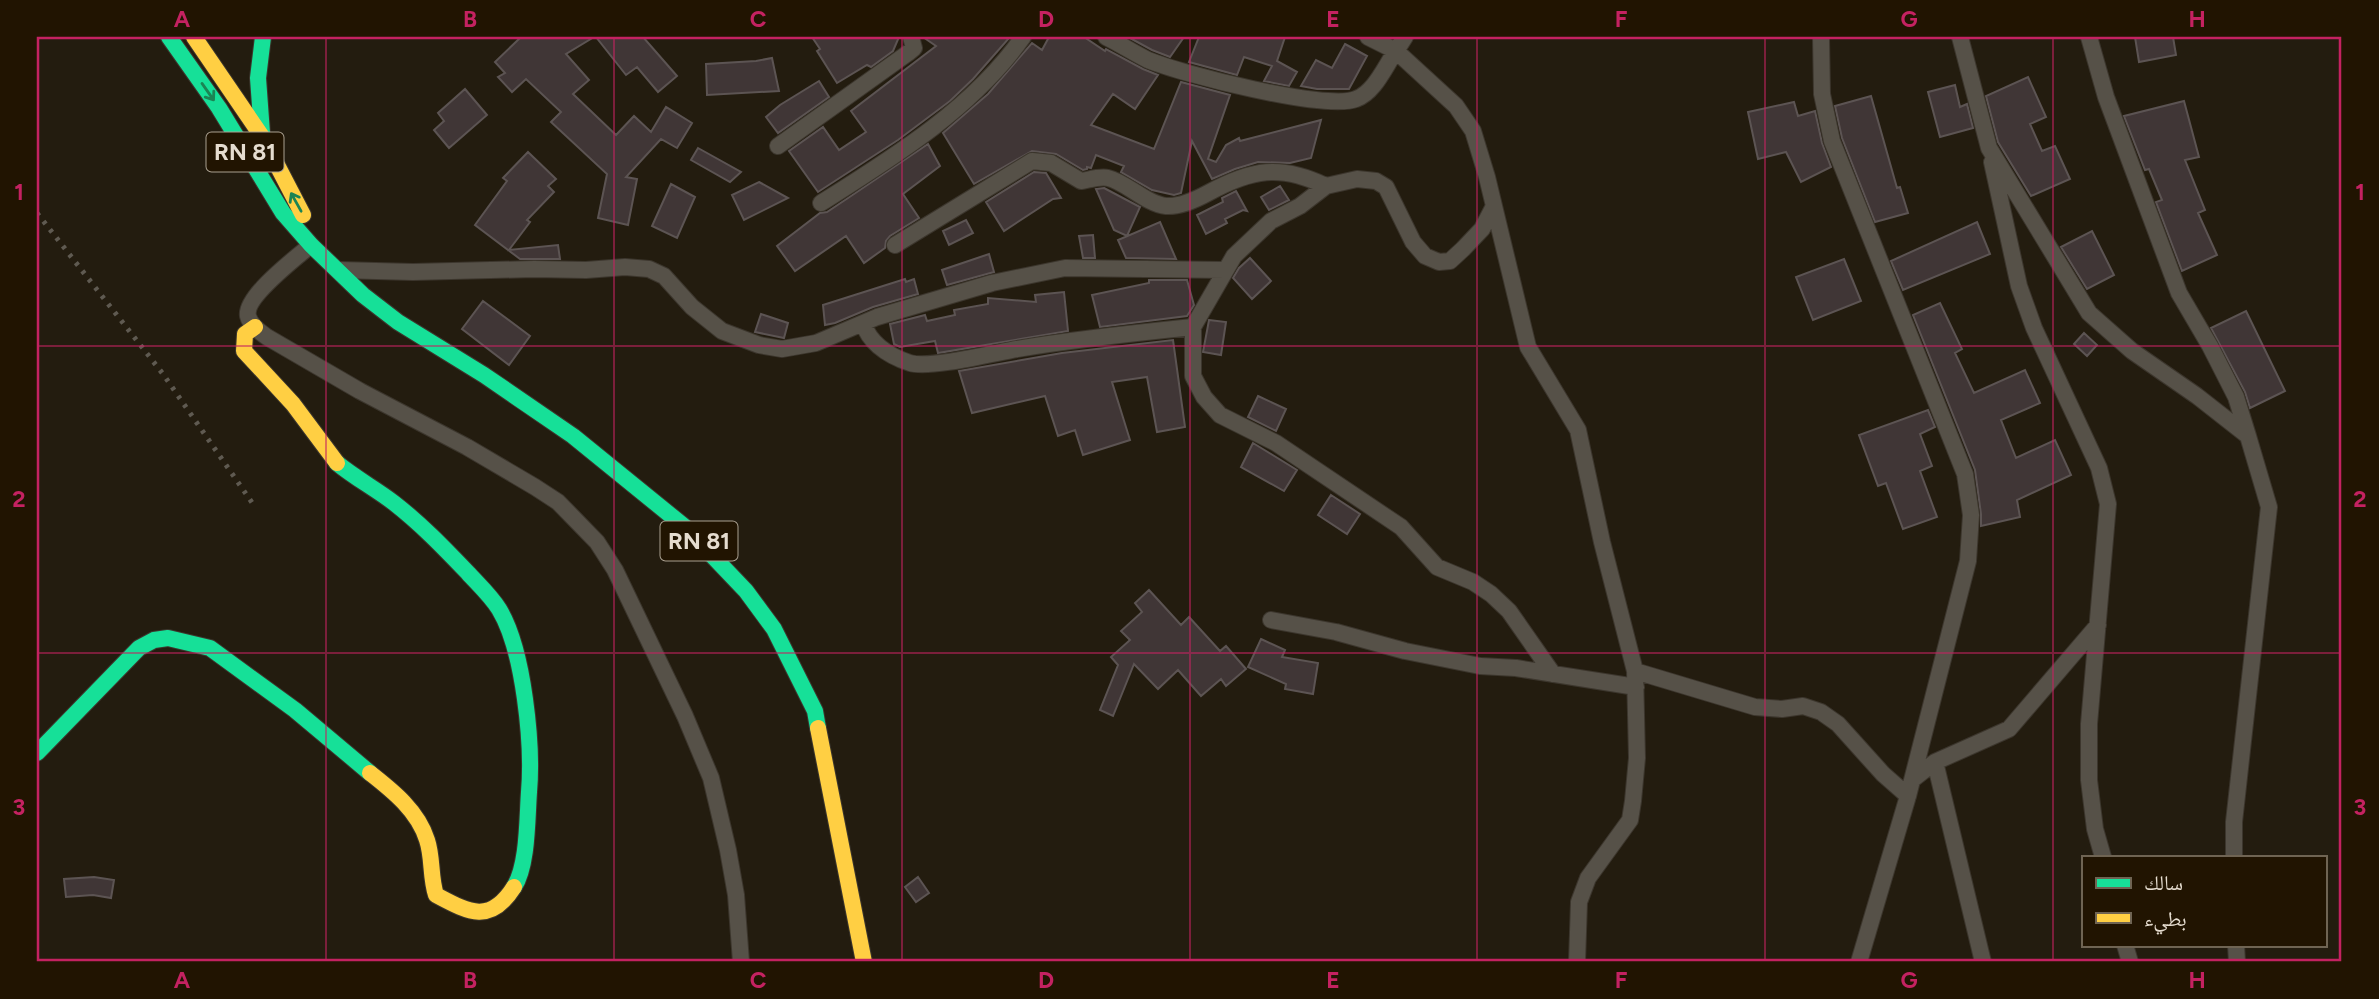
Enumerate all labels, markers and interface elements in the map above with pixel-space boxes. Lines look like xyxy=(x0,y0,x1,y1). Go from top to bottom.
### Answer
text: A xyxy=(174,5,191,33)
text: B xyxy=(463,5,477,33)
text: C xyxy=(750,5,767,33)
text: D xyxy=(1038,5,1054,33)
text: E xyxy=(1326,5,1340,33)
text: F xyxy=(1615,5,1628,33)
text: G xyxy=(1900,5,1918,33)
text: H xyxy=(2188,5,2206,33)
one-way arrow xyxy=(201,82,215,101)
road number: RN 81 xyxy=(206,132,284,172)
text: 1 xyxy=(14,178,24,206)
text: 1 xyxy=(2355,178,2365,206)
one-way arrow xyxy=(288,192,302,213)
text: 2 xyxy=(12,485,26,513)
text: 2 xyxy=(2353,485,2367,513)
road number: RN 81 xyxy=(660,522,738,561)
text: 3 xyxy=(13,793,25,821)
text: 3 xyxy=(2354,793,2366,821)
legend xyxy=(2082,856,2326,946)
text: سالك xyxy=(2144,870,2183,895)
text: بطيء xyxy=(2144,906,2187,935)
text: A xyxy=(174,966,191,994)
text: B xyxy=(463,966,477,994)
text: C xyxy=(750,966,767,994)
text: D xyxy=(1038,966,1054,994)
text: E xyxy=(1326,966,1340,994)
text: F xyxy=(1615,966,1628,994)
text: G xyxy=(1900,966,1918,994)
text: H xyxy=(2188,966,2206,994)

